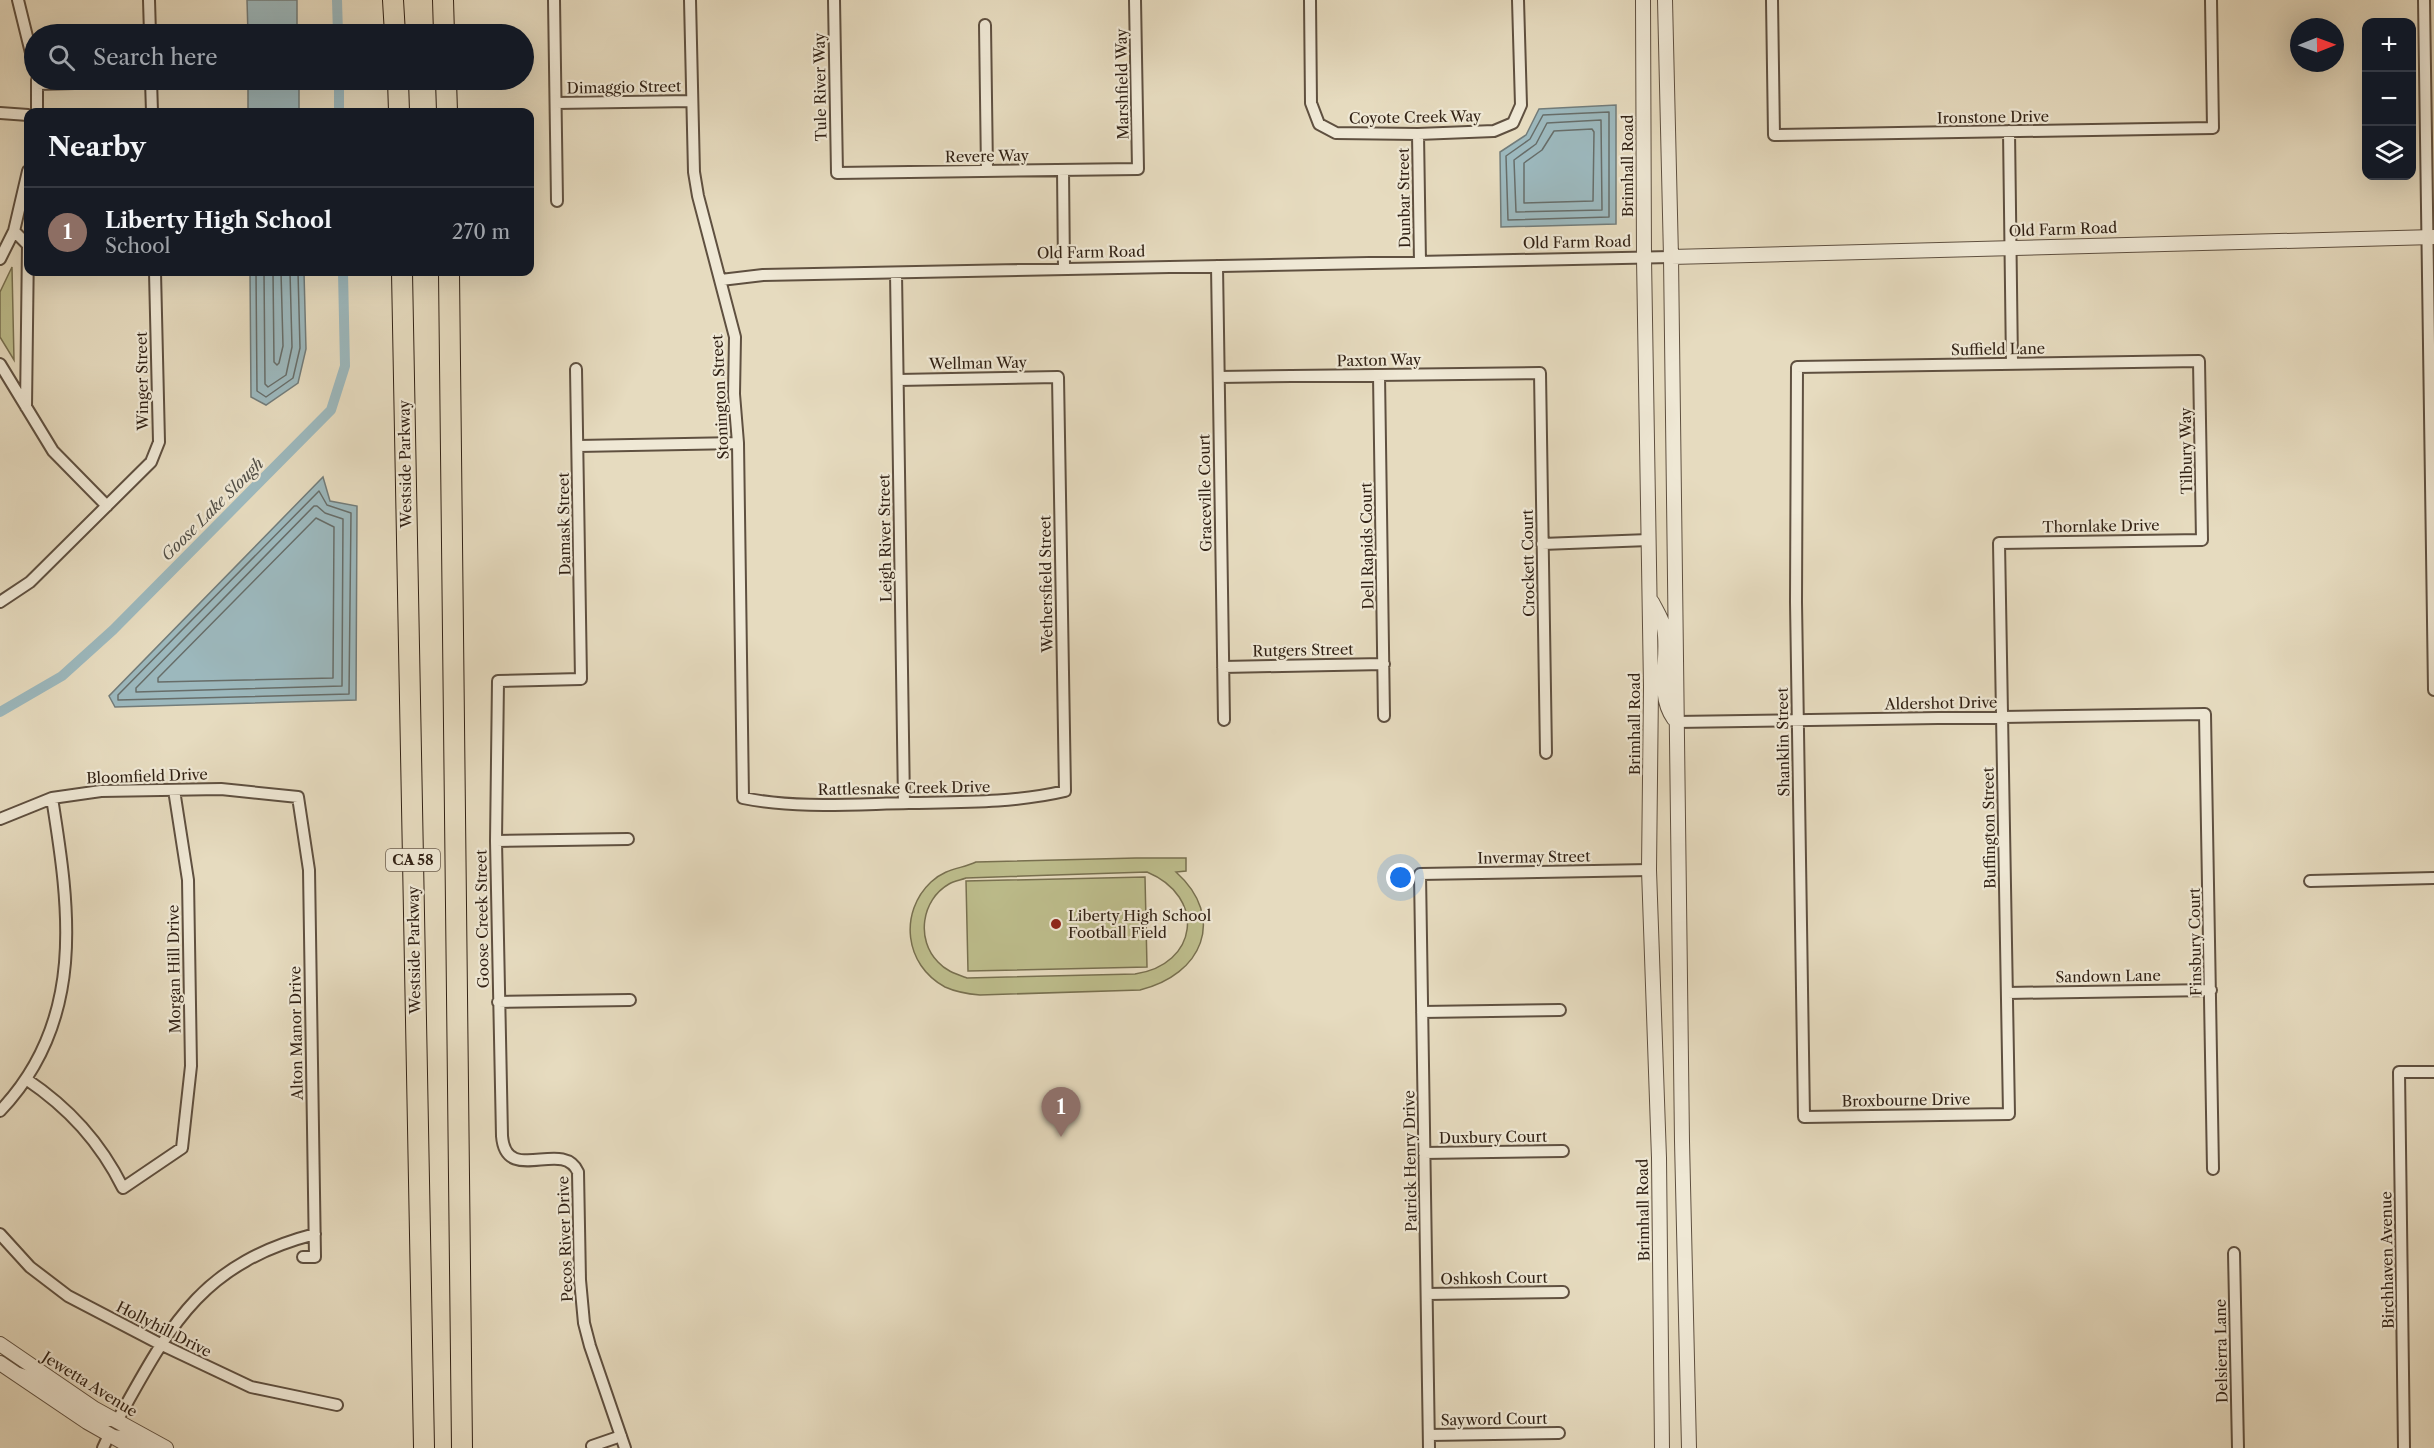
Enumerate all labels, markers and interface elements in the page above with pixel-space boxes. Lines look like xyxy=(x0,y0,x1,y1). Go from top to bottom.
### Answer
north arrow xyxy=(2290,18,2344,72)
map controls xyxy=(2362,18,2416,180)
button: + xyxy=(2362,18,2416,72)
search box xyxy=(24,24,534,90)
street label: Marshfield Way xyxy=(1112,28,1132,140)
street label: Tule River Way xyxy=(810,32,830,142)
icon: search xyxy=(45,41,78,74)
text: Search here xyxy=(93,44,218,71)
button: − xyxy=(2362,72,2416,126)
street label: Dimaggio Street xyxy=(567,76,682,97)
street label: Coyote Creek Way xyxy=(1349,106,1482,128)
street label: Ironstone Drive xyxy=(1937,107,2049,127)
street label: Brimhall Road xyxy=(1618,115,1637,217)
button: layers xyxy=(2362,126,2416,180)
text: Nearby xyxy=(48,131,146,163)
street label: Revere Way xyxy=(945,146,1030,166)
street label: Dunbar Street xyxy=(1394,147,1414,248)
text: Liberty High School xyxy=(105,207,332,234)
street label: Old Farm Road xyxy=(2008,218,2118,240)
text: 1 xyxy=(63,220,72,244)
text: 270 m xyxy=(452,220,510,244)
street label: Old Farm Road xyxy=(1523,232,1631,252)
text: School xyxy=(105,234,170,258)
street label: Old Farm Road xyxy=(1037,242,1145,262)
street label: Winger Street xyxy=(132,331,152,432)
street label: Stonington Street xyxy=(707,333,733,460)
street label: Suffield Lane xyxy=(1951,339,2045,359)
street label: Paxton Way xyxy=(1337,350,1422,370)
street label: Wellman Way xyxy=(928,353,1028,373)
street label: Westside Parkway xyxy=(394,399,416,529)
street label: Tilbury Way xyxy=(2176,407,2196,495)
street label: Graceville Court xyxy=(1194,433,1216,552)
water label: Goose Lake Slough xyxy=(157,454,267,564)
street label: Damask Street xyxy=(554,471,574,576)
street label: Leigh River Street xyxy=(874,473,896,602)
street label: Dell Rapids Court xyxy=(1356,481,1378,610)
street label: Crockett Court xyxy=(1518,508,1538,617)
street label: Wethersfield Street xyxy=(1035,514,1057,654)
street label: Thornlake Drive xyxy=(2042,515,2160,537)
street label: Rutgers Street xyxy=(1252,640,1354,660)
street label: Brimhall Road xyxy=(1625,673,1644,775)
street label: Shanklin Street xyxy=(1773,687,1793,797)
street label: Aldershot Drive xyxy=(1883,693,1998,714)
street label: Bloomfield Drive xyxy=(86,764,208,788)
street label: Buffington Street xyxy=(1978,766,2000,889)
street label: Rattlesnake Creek Drive xyxy=(818,777,990,799)
street label: Invermay Street xyxy=(1477,847,1591,867)
road number: CA 58 xyxy=(386,849,440,871)
street label: Goose Creek Street xyxy=(471,849,493,989)
your location xyxy=(1386,863,1415,892)
street label: Westside Parkway xyxy=(403,885,425,1015)
street label: Finsbury Court xyxy=(2185,887,2205,996)
street label: Morgan Hill Drive xyxy=(163,904,185,1034)
place label: Liberty High School Football Field xyxy=(1068,906,1212,942)
marker: Liberty High School Football Field xyxy=(1049,917,1063,931)
street label: Alton Manor Drive xyxy=(285,966,307,1101)
street label: Sandown Lane xyxy=(2055,966,2161,986)
pin: 1 xyxy=(1042,1088,1080,1137)
street label: Broxbourne Drive xyxy=(1842,1089,1970,1111)
street label: Patrick Henry Drive xyxy=(1399,1090,1421,1232)
street label: Duxbury Court xyxy=(1439,1127,1548,1147)
street label: Brimhall Road xyxy=(1633,1159,1653,1261)
street label: Pecos River Drive xyxy=(553,1176,577,1302)
street label: Birchhaven Avenue xyxy=(2376,1191,2398,1329)
street label: Oshkosh Court xyxy=(1440,1268,1548,1288)
street label: Hollyhill Drive xyxy=(113,1297,215,1361)
street label: Delsierra Lane xyxy=(2211,1299,2231,1403)
street label: Jewetta Avenue xyxy=(37,1346,141,1421)
street label: Sayword Court xyxy=(1440,1409,1548,1429)

